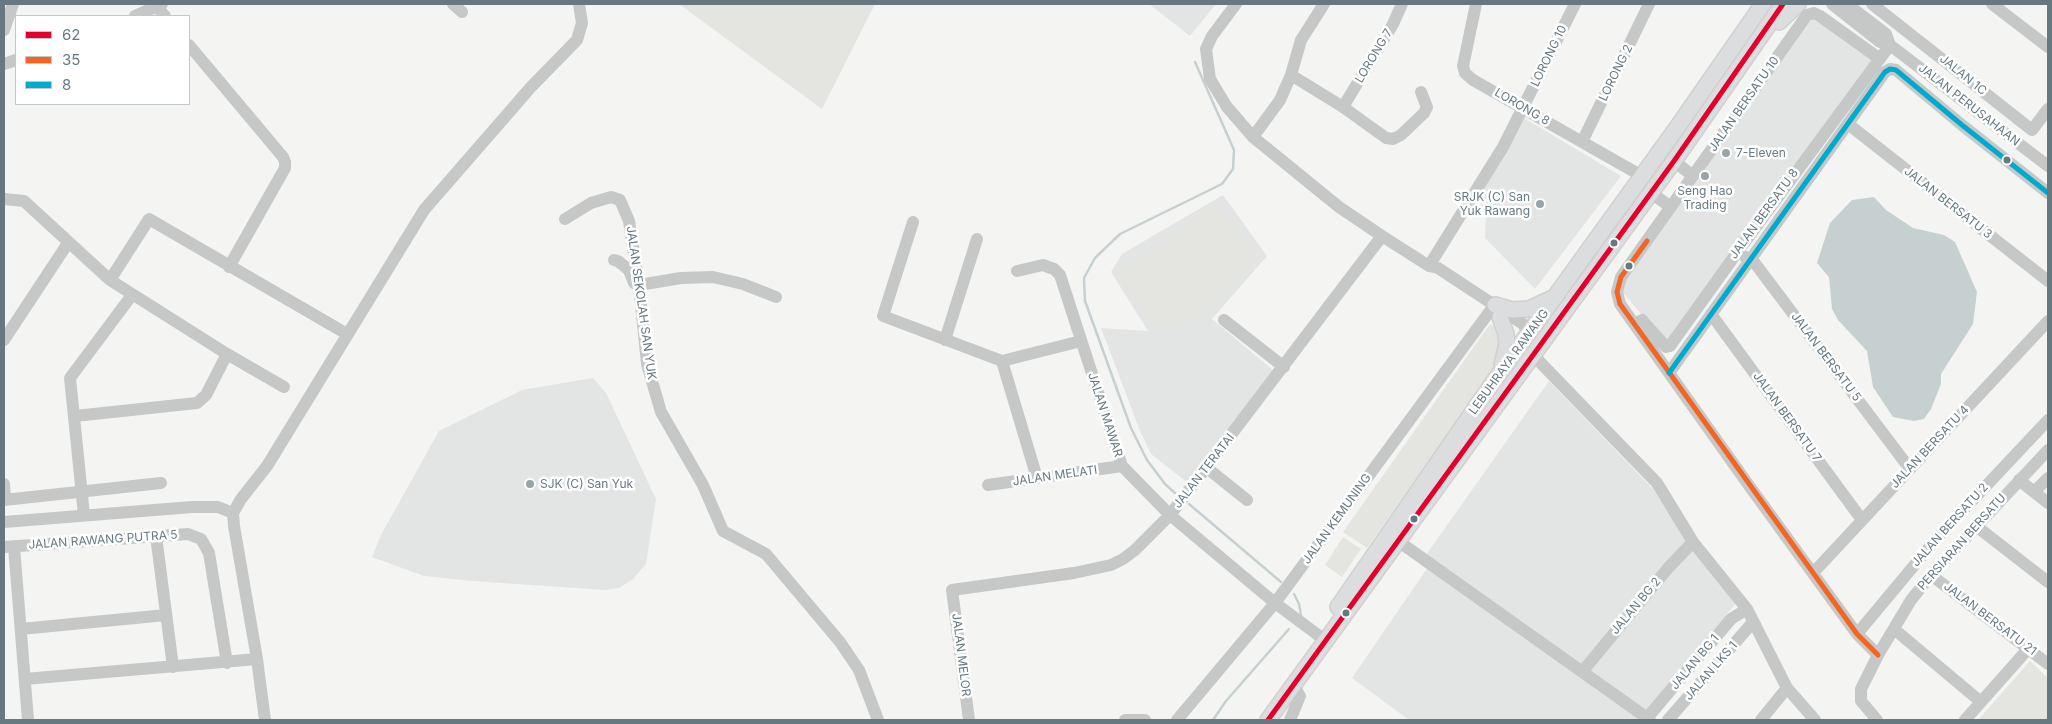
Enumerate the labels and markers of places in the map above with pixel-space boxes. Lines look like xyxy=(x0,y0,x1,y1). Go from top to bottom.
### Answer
place label: 7-Eleven xyxy=(1736,146,1786,160)
marker: 7-Eleven xyxy=(1720,147,1732,159)
unlabelled marker xyxy=(2002,155,2012,165)
marker: Seng Hao Trading xyxy=(1699,170,1711,182)
place label: Seng Hao Trading xyxy=(1677,184,1733,212)
place label: SRJK (C) San Yuk Rawang xyxy=(1454,190,1530,218)
marker: SRJK (C) San Yuk Rawang xyxy=(1534,198,1546,210)
unlabelled marker xyxy=(1609,238,1619,248)
unlabelled marker xyxy=(1624,261,1634,271)
place label: SJK (C) San Yuk xyxy=(540,477,633,491)
marker: SJK (C) San Yuk xyxy=(524,478,536,490)
unlabelled marker xyxy=(1409,514,1419,524)
unlabelled marker xyxy=(1341,608,1351,618)

